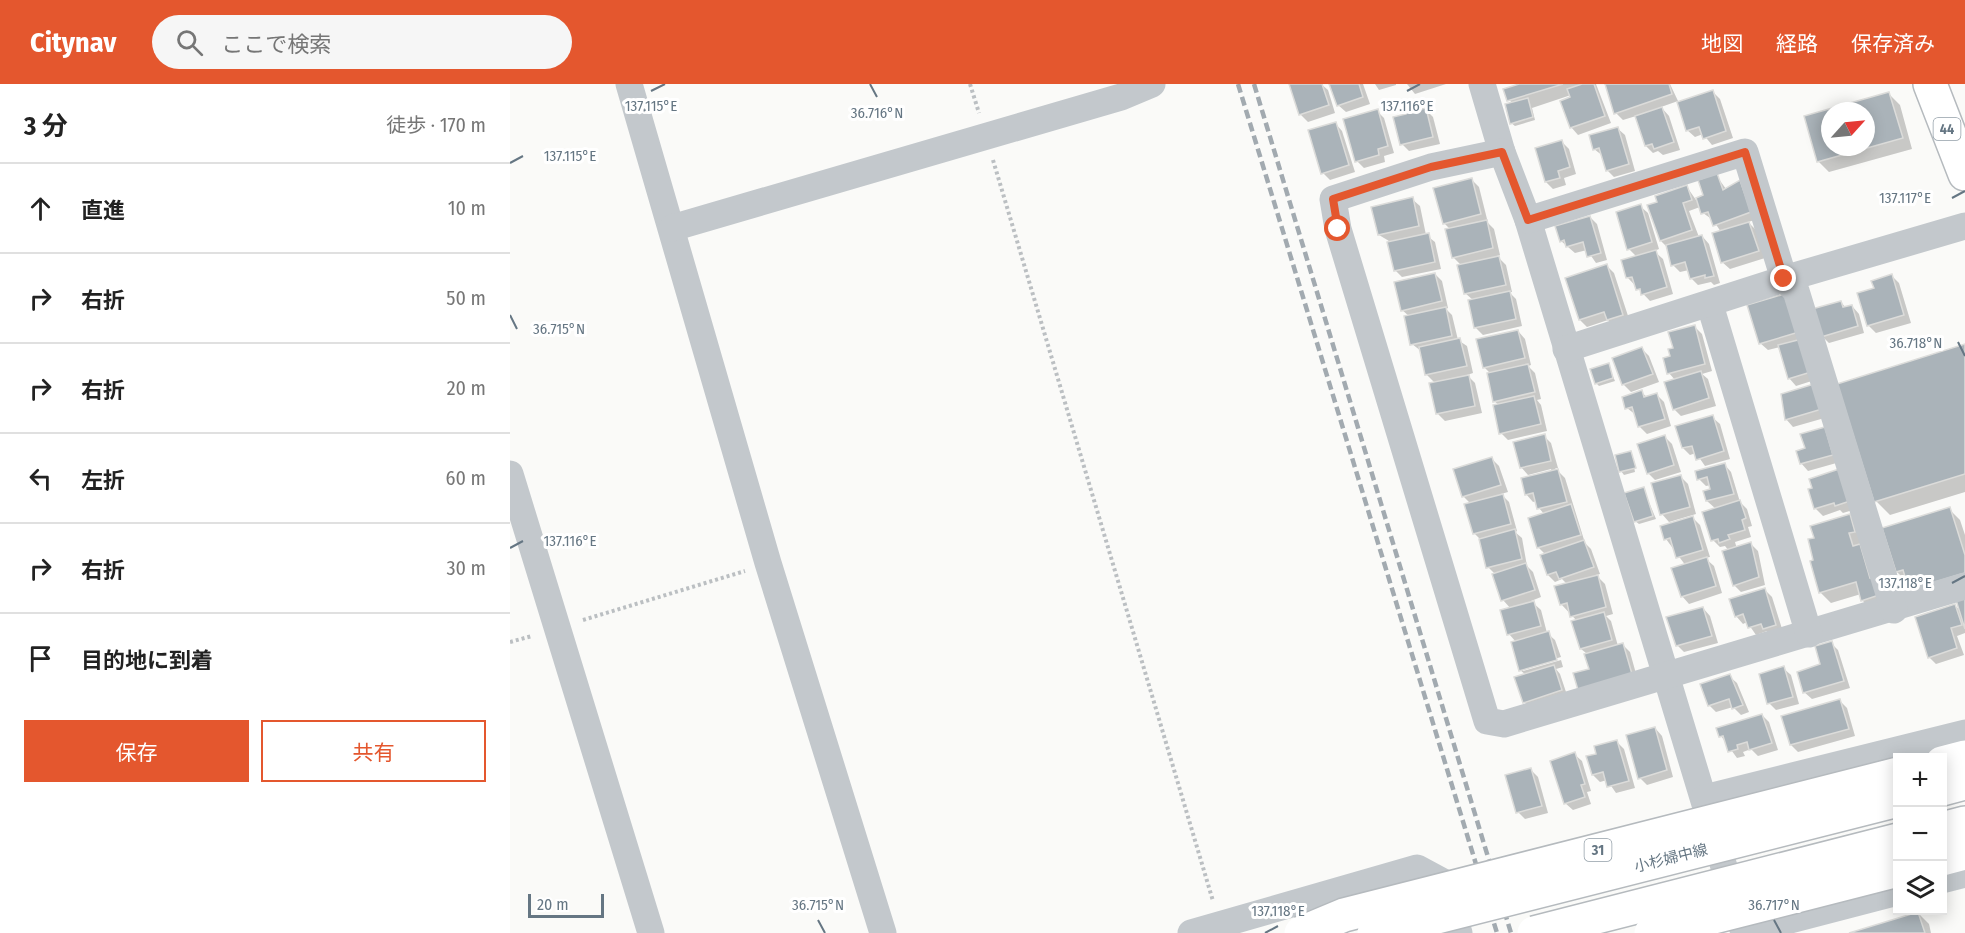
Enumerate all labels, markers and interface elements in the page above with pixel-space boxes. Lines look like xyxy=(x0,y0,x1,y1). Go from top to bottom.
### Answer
search box xyxy=(152,15,572,69)
text: Citynav xyxy=(30,26,116,59)
icon: search xyxy=(173,26,206,59)
text: ここで検索 xyxy=(221,31,331,58)
text: 地図 xyxy=(1701,31,1743,57)
text: 経路 xyxy=(1776,31,1818,57)
text: 保存済み xyxy=(1851,31,1935,57)
text: 137.115°E xyxy=(625,97,677,115)
text: 137.116°E xyxy=(1380,97,1434,115)
north arrow xyxy=(1821,102,1875,156)
text: 36.716°N xyxy=(851,104,903,122)
text: 3 分 xyxy=(24,111,68,142)
text: 徒歩 · 170 m xyxy=(386,113,486,137)
road number: 44 xyxy=(1934,118,1960,140)
text: 137.115°E xyxy=(544,147,596,165)
text: 137.117°E xyxy=(1879,189,1931,207)
icon: ahead xyxy=(24,192,57,225)
text: 10 m xyxy=(448,196,486,220)
text: 直進 xyxy=(81,197,125,224)
route start xyxy=(1324,215,1350,241)
route end xyxy=(1770,265,1796,291)
icon: right xyxy=(24,282,57,315)
text: 50 m xyxy=(446,286,486,310)
text: 右折 xyxy=(81,287,125,314)
text: 36.715°N xyxy=(533,320,585,338)
text: 36.718°N xyxy=(1890,334,1942,352)
icon: right xyxy=(24,372,57,405)
text: 20 m xyxy=(447,376,486,400)
text: 右折 xyxy=(81,377,125,404)
icon: left xyxy=(24,462,57,495)
text: 60 m xyxy=(446,466,486,490)
text: 左折 xyxy=(81,467,125,494)
text: 137.116°E xyxy=(543,532,597,550)
icon: right xyxy=(24,552,57,585)
text: 30 m xyxy=(446,556,486,580)
text: 右折 xyxy=(81,557,125,584)
text: 137.118°E xyxy=(1878,574,1932,592)
icon: arrive xyxy=(24,642,57,675)
text: 目的地に到着 xyxy=(81,647,213,674)
button: 保存 xyxy=(24,720,249,782)
button: 共有 xyxy=(261,720,486,782)
map controls xyxy=(1893,753,1947,915)
button: + xyxy=(1893,753,1947,807)
button: − xyxy=(1893,807,1947,861)
road number: 31 xyxy=(1584,839,1612,861)
street label: 小杉婦中線 xyxy=(1632,840,1710,876)
button: layers xyxy=(1893,861,1947,915)
scale bar xyxy=(528,891,604,918)
text: 20 m xyxy=(537,895,568,914)
text: 36.715°N xyxy=(792,896,844,914)
text: 36.717°N xyxy=(1748,896,1800,914)
text: 137.118°E xyxy=(1251,902,1305,920)

